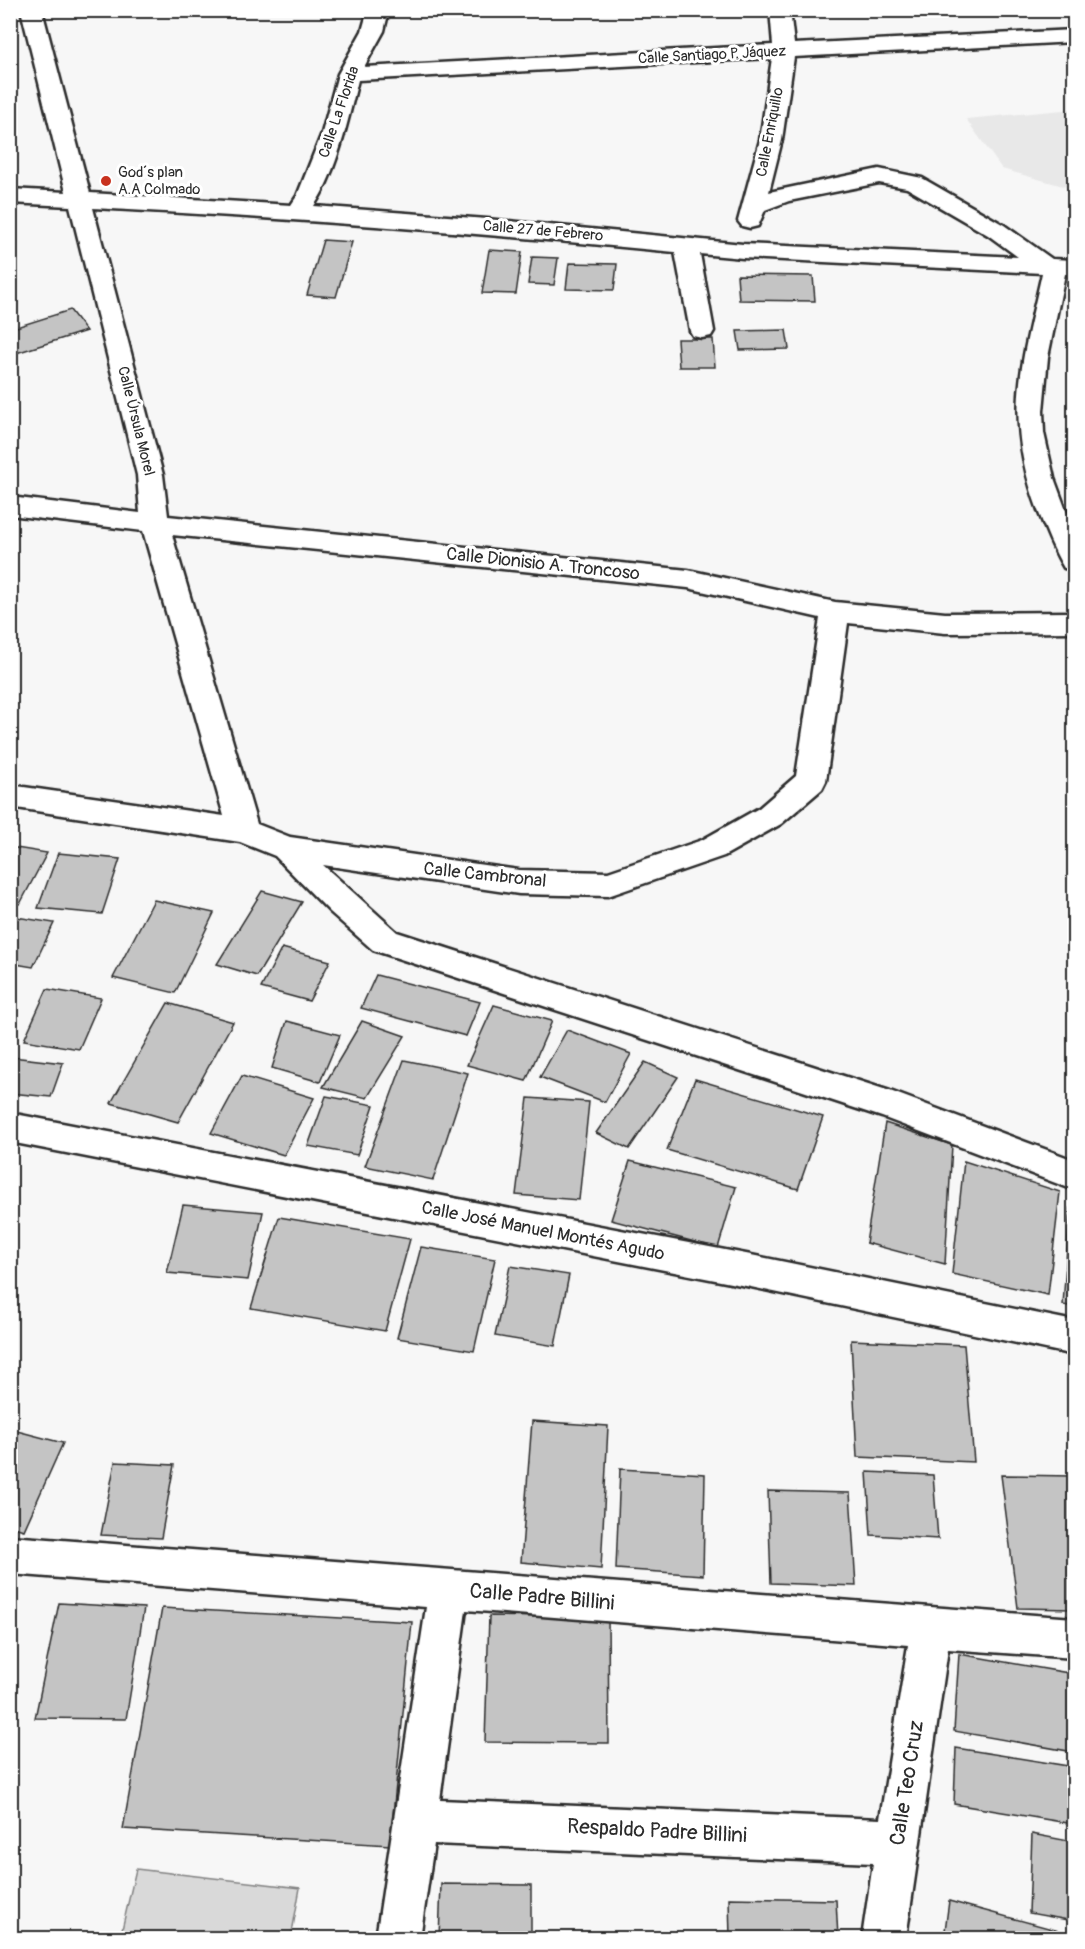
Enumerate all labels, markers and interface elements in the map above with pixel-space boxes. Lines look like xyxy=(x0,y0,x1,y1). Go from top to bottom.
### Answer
street label: Calle Santiago P. Jáquez xyxy=(638,42,787,68)
street label: Calle La Florida xyxy=(314,64,364,160)
street label: Calle Enriquillo xyxy=(752,86,788,178)
place label: God´s plan A.A Colmado xyxy=(118,163,200,199)
marker: God´s plan A.A Colmado xyxy=(99,174,113,188)
street label: Calle 27 de Febrero xyxy=(482,216,604,246)
street label: Calle Úrsula Morel xyxy=(113,364,159,478)
street label: Calle Dionisio A. Troncoso xyxy=(445,542,641,586)
street label: Calle Cambronal xyxy=(422,857,548,893)
street label: Calle José Manuel Montés Agudo xyxy=(420,1196,667,1266)
street label: Calle Padre Billini xyxy=(468,1577,616,1617)
street label: Calle Teo Cruz xyxy=(884,1719,930,1847)
street label: Respaldo Padre Billini xyxy=(566,1813,748,1849)

